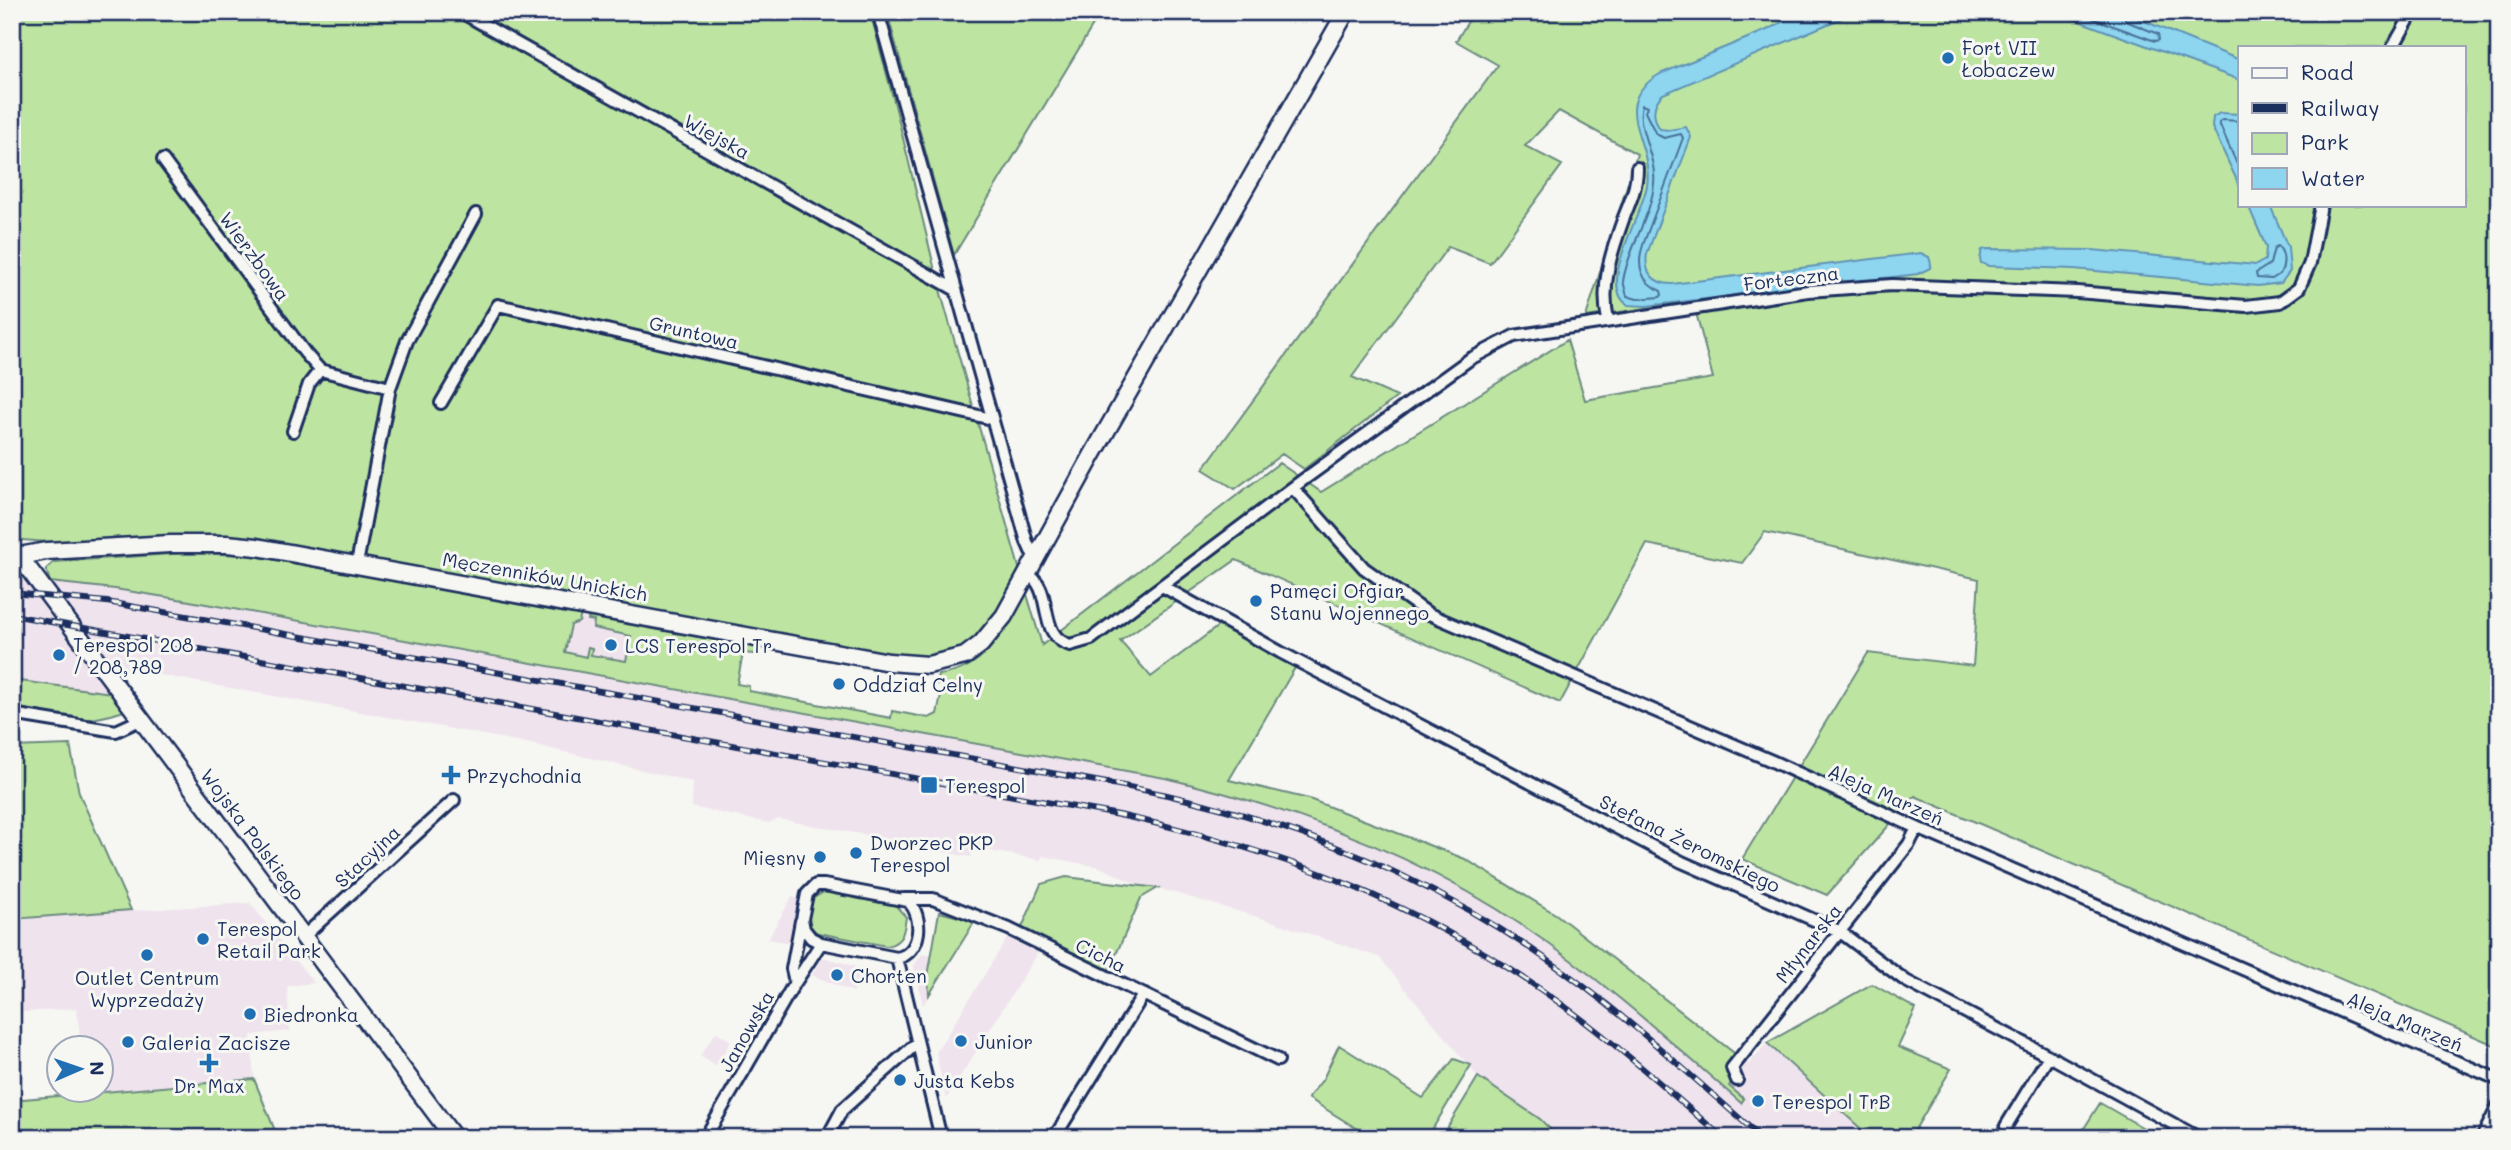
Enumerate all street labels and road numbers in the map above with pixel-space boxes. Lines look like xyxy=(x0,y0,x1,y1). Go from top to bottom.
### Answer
street label: Wiejska xyxy=(680,108,754,164)
street label: Wierzbowa xyxy=(214,206,296,306)
street label: Forteczna xyxy=(1742,260,1840,296)
street label: Gruntowa xyxy=(647,310,741,354)
street label: Męczenników Unickich xyxy=(441,546,649,606)
street label: Aleja Marzeń xyxy=(1825,757,1947,831)
street label: Wojska Polskiego xyxy=(195,763,311,905)
street label: Stefana Żeromskiego xyxy=(1595,788,1785,898)
street label: Stacyjna xyxy=(329,819,405,893)
street label: Młynarska xyxy=(1769,898,1847,988)
street label: Cicha xyxy=(1072,932,1130,978)
street label: Aleja Marzeń xyxy=(2343,985,2467,1057)
street label: Janowska xyxy=(713,986,779,1076)

